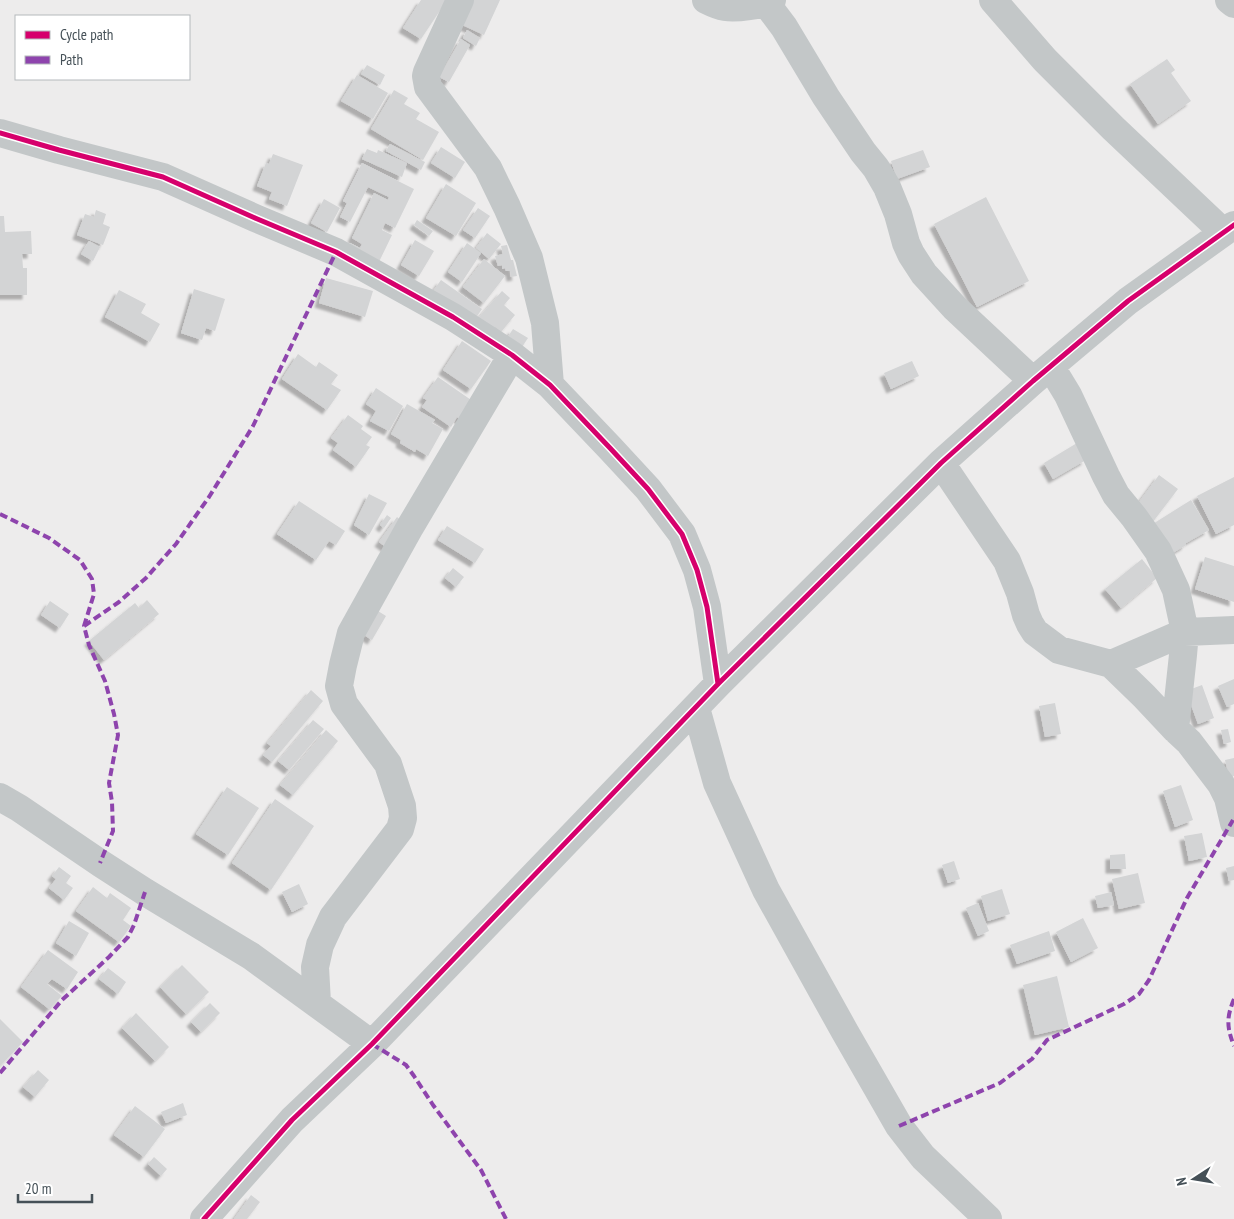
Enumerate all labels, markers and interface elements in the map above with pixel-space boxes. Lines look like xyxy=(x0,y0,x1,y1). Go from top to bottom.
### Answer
legend xyxy=(15,15,190,80)
text: Cycle path xyxy=(60,25,113,44)
text: Path xyxy=(60,50,83,69)
north arrow xyxy=(1169,1154,1219,1204)
scale bar xyxy=(18,1172,91,1204)
text: N xyxy=(1172,1176,1191,1187)
text: 20 m xyxy=(25,1179,51,1198)

